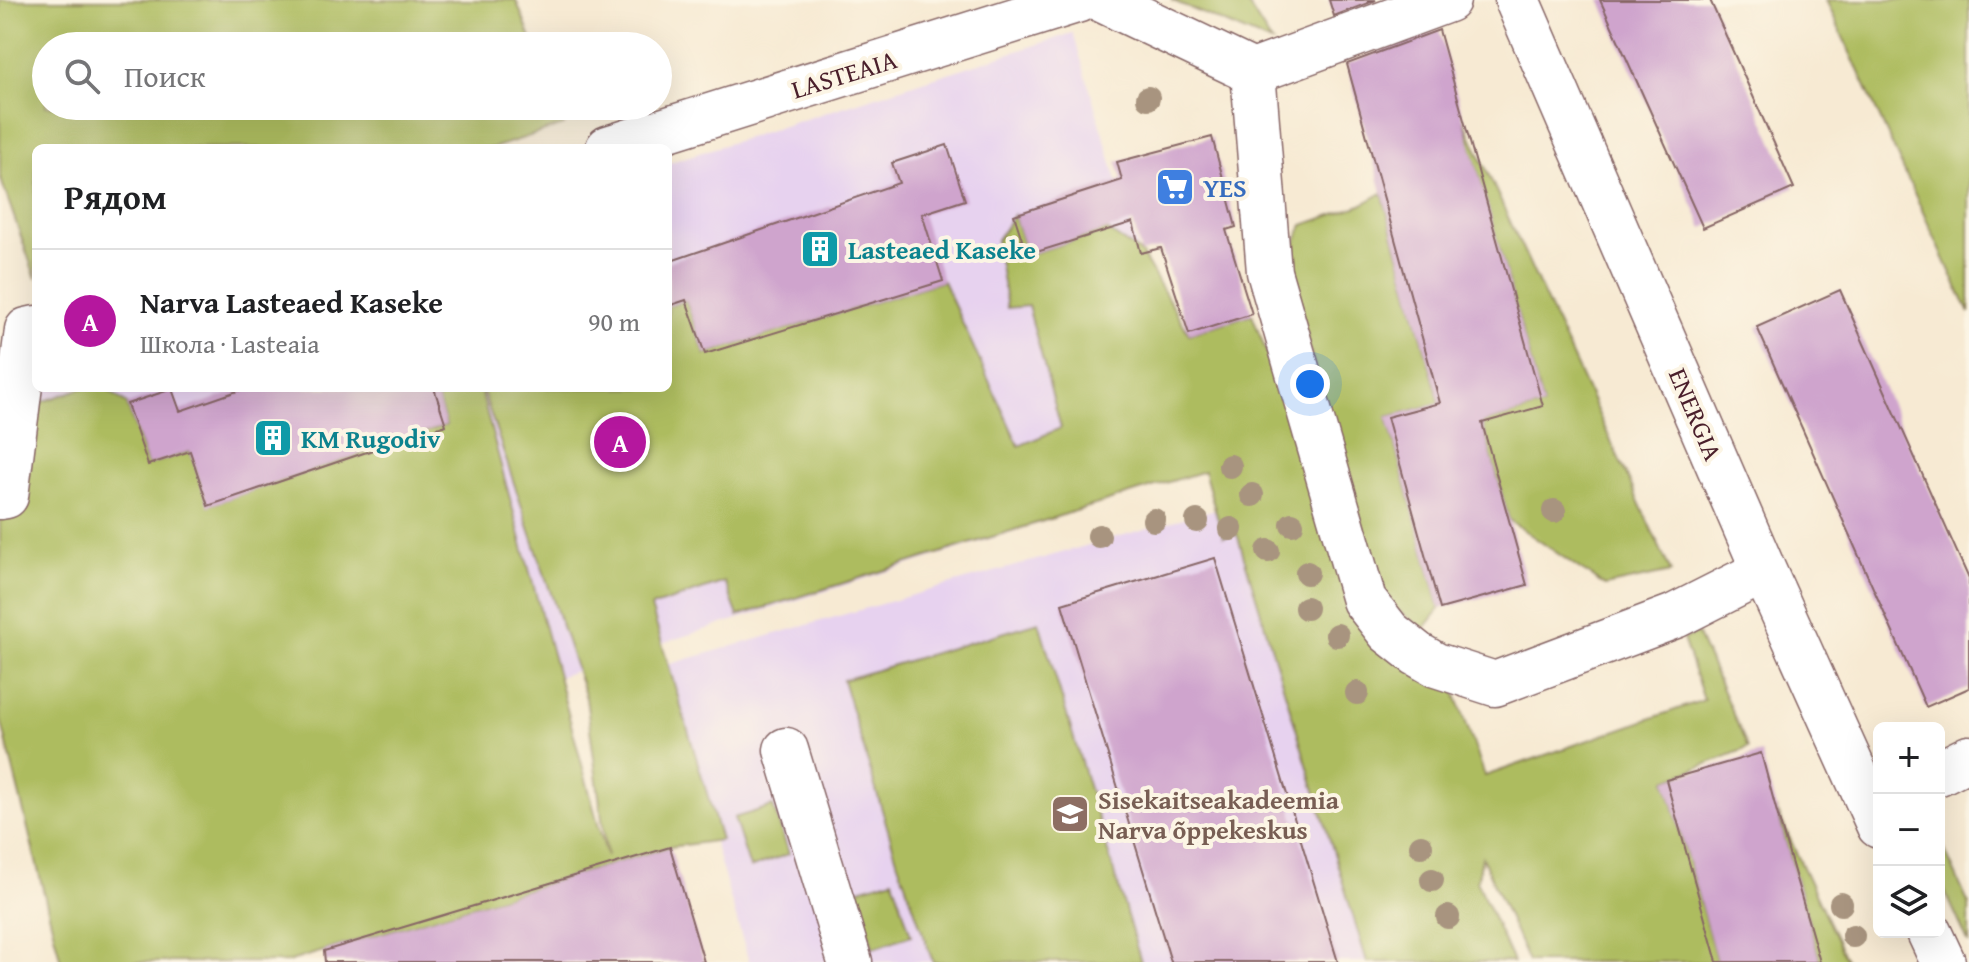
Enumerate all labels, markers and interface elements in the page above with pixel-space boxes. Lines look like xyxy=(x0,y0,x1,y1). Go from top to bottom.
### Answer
search box xyxy=(32,32,672,120)
street label: LASTEAIA xyxy=(786,39,902,108)
icon: search xyxy=(60,54,104,98)
text: Поиск xyxy=(124,54,206,98)
supermarket icon: YES xyxy=(1154,166,1196,208)
place label: YES xyxy=(1203,168,1247,207)
text: Рядом xyxy=(64,172,167,221)
building icon: Lasteaed Kaseke xyxy=(799,228,841,270)
place label: Lasteaed Kaseke xyxy=(848,230,1036,269)
text: Narva Lasteaed Kaseke xyxy=(140,280,443,324)
text: A xyxy=(82,302,98,341)
text: 90 m xyxy=(588,302,640,341)
text: Школа · Lasteaia xyxy=(140,324,320,363)
street label: ENERGIA xyxy=(1659,362,1733,467)
your location xyxy=(1290,364,1330,404)
pin: A xyxy=(594,412,646,472)
building icon: KM Rugodiv xyxy=(252,417,294,459)
place label: KM Rugodiv xyxy=(301,419,441,458)
map controls xyxy=(1873,722,1945,938)
button: + xyxy=(1873,722,1945,794)
place label: Sisekaitseakadeemia Narva õppekeskus xyxy=(1098,780,1340,849)
school or university icon: Sisekaitseakadeemia Narva õppekeskus xyxy=(1049,793,1091,835)
button: − xyxy=(1873,794,1945,866)
button: layers xyxy=(1873,866,1945,938)

